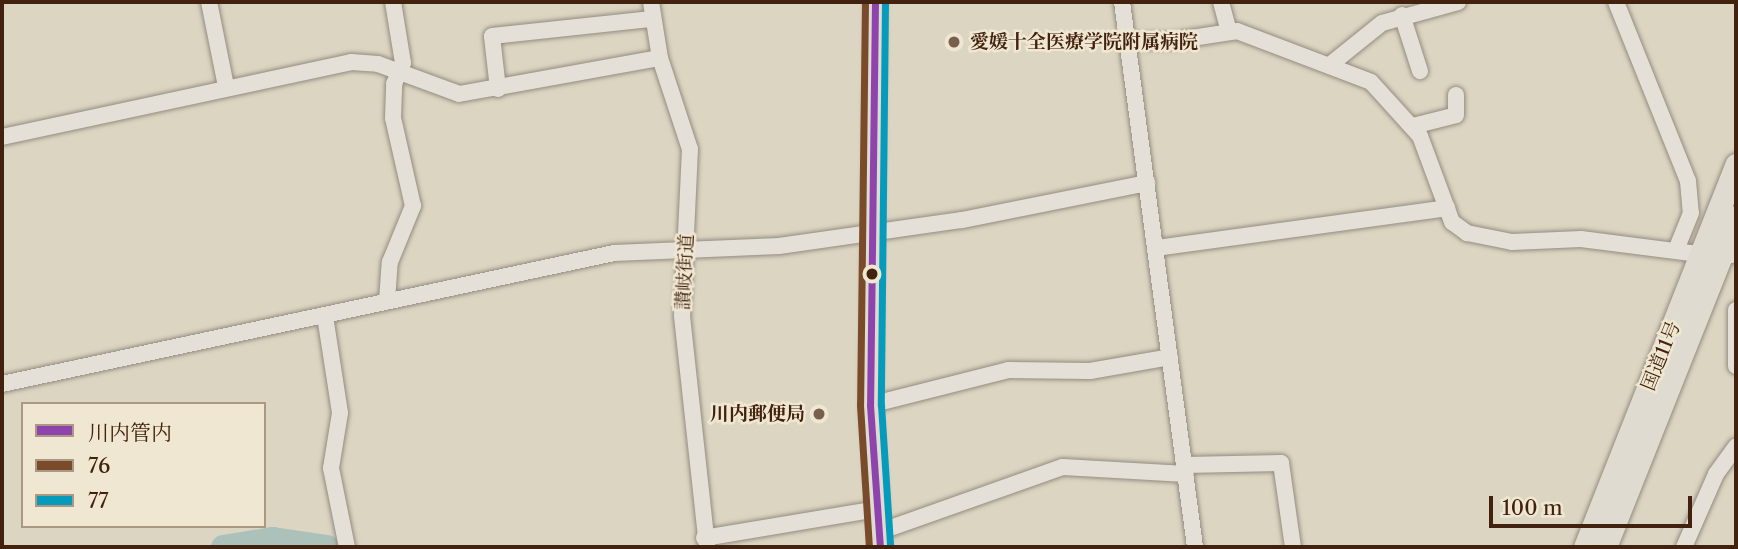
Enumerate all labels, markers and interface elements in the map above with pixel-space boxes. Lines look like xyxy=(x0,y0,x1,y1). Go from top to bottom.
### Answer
place label: 愛媛十全医療学院附属病院 xyxy=(970,31,1198,53)
marker: 愛媛十全医療学院附属病院 xyxy=(944,32,964,52)
street label: 讃岐街道 xyxy=(672,233,698,311)
unlabelled marker xyxy=(865,267,879,281)
street label: 国道11号 xyxy=(1637,318,1685,394)
legend xyxy=(21,402,266,528)
place label: 川内郵便局 xyxy=(710,403,805,425)
marker: 川内郵便局 xyxy=(811,406,827,422)
text: 川内管内 xyxy=(88,420,172,445)
text: 76 xyxy=(88,453,110,478)
scale bar xyxy=(1493,482,1696,526)
text: 77 xyxy=(88,488,109,513)
text: 100 m xyxy=(1502,495,1563,520)

